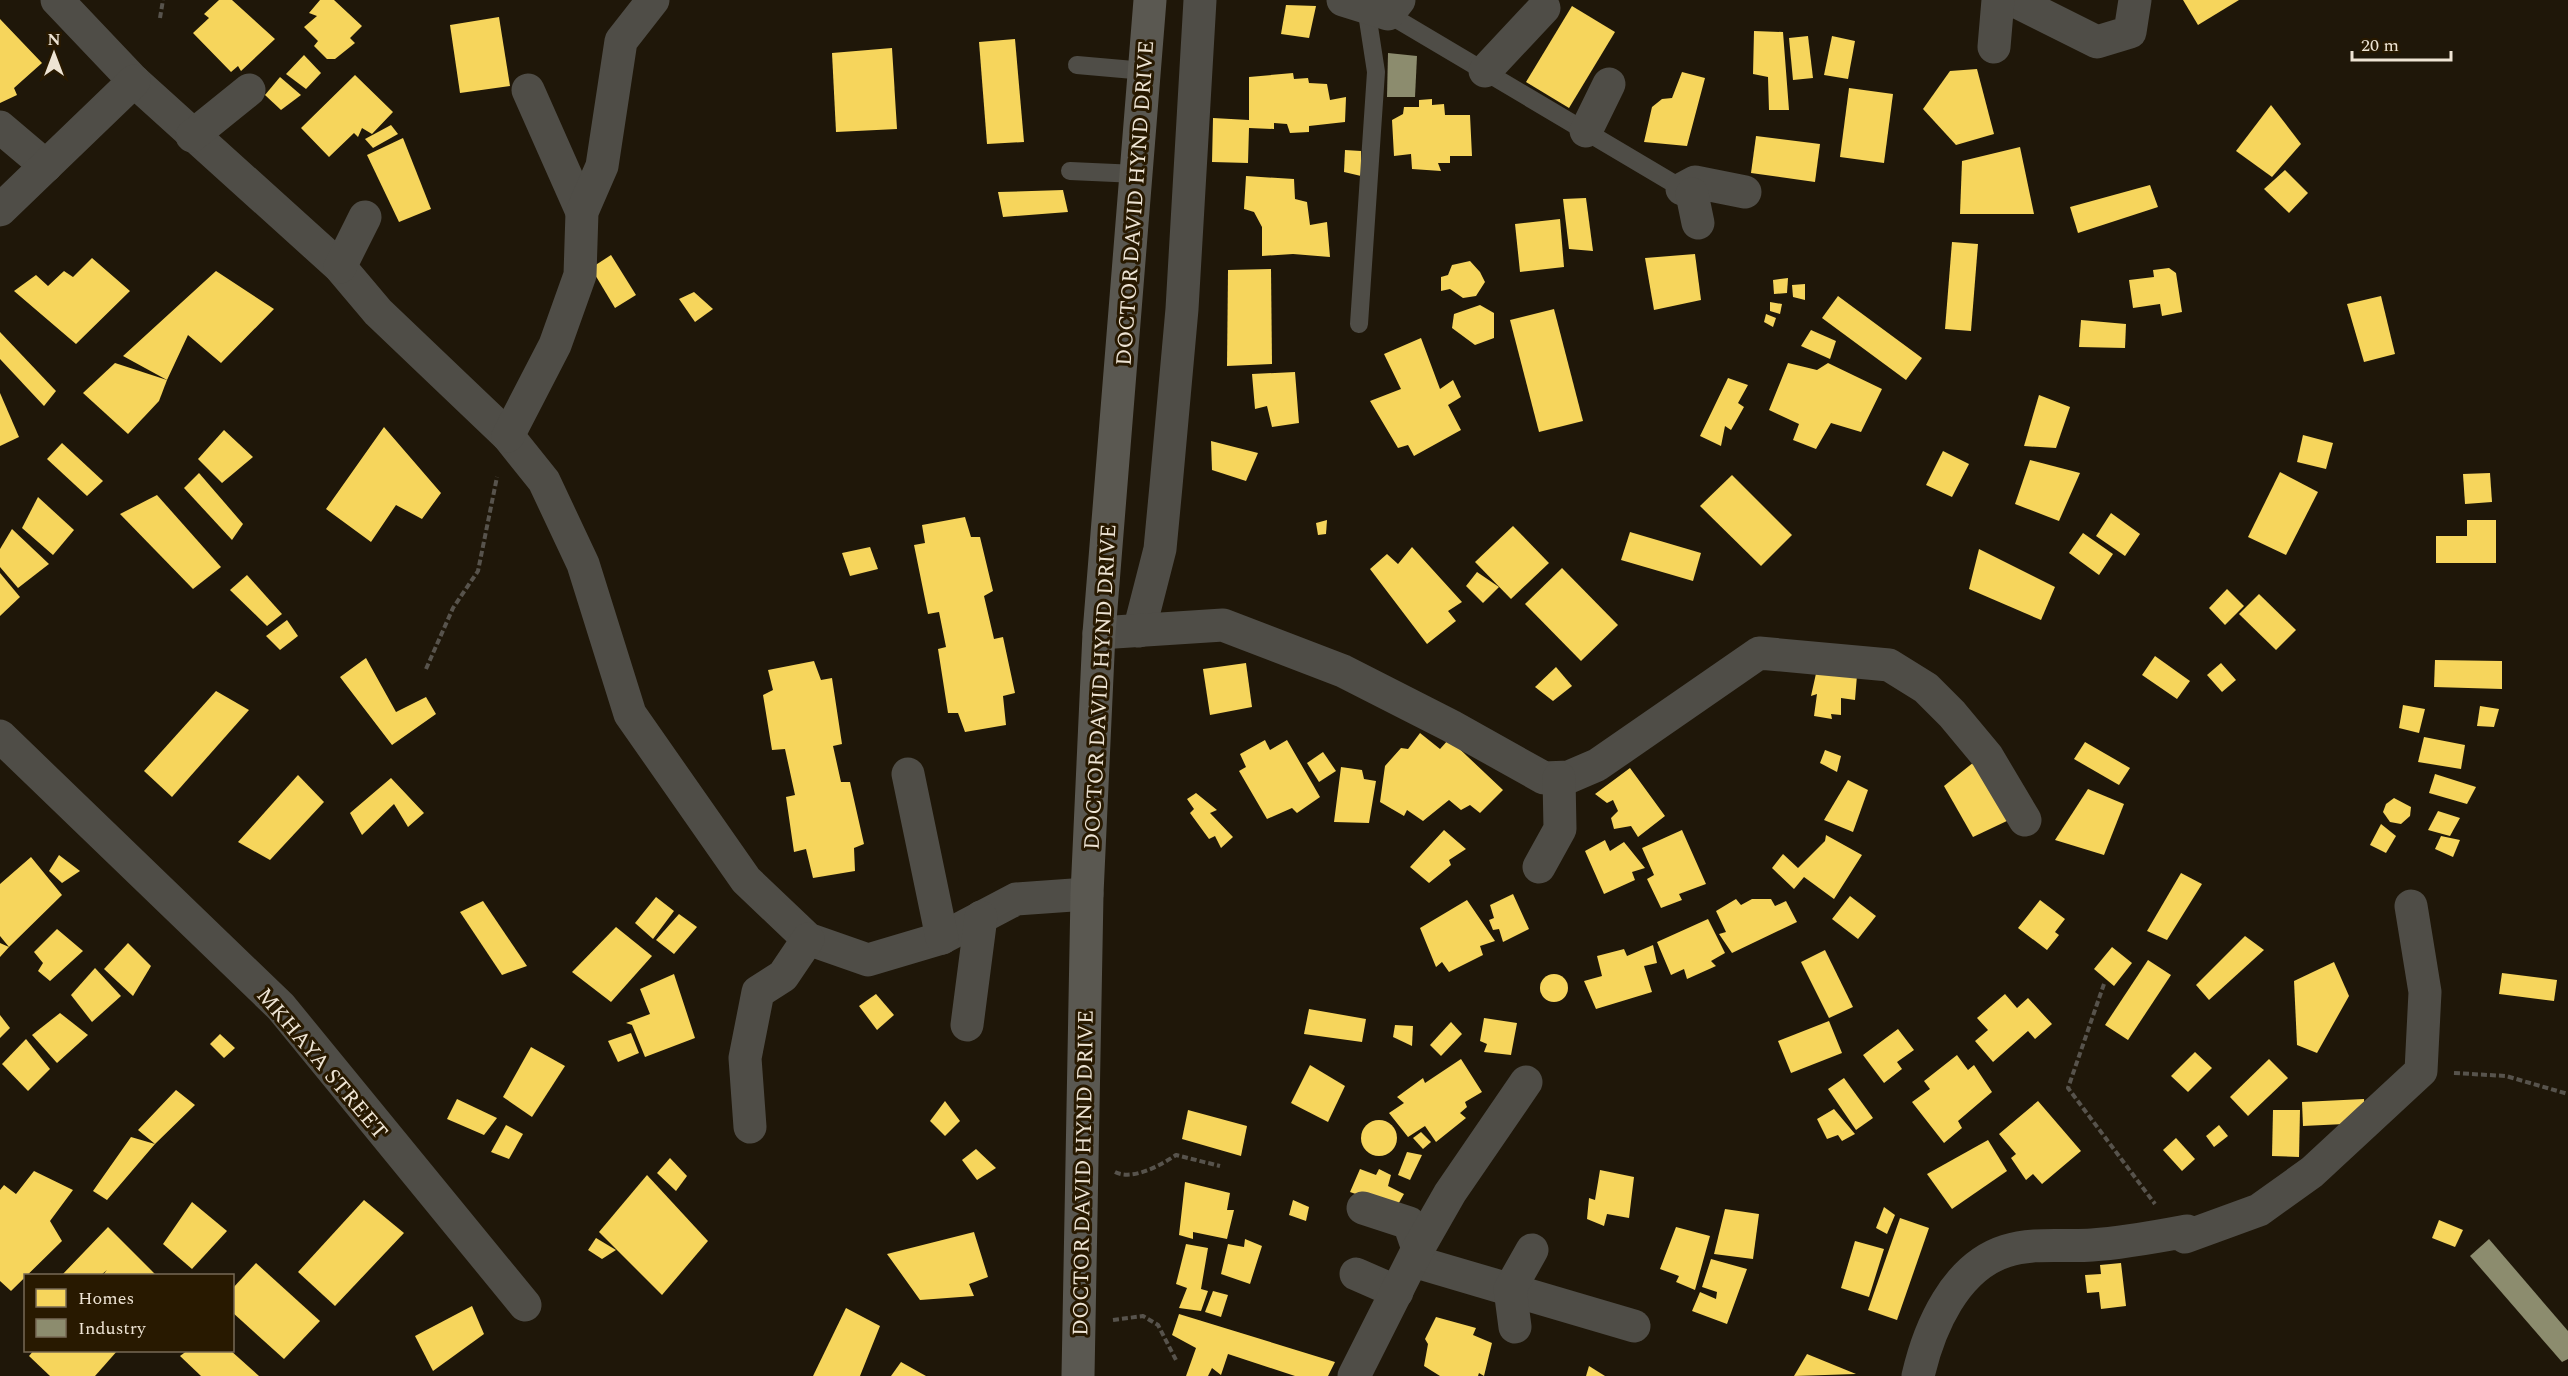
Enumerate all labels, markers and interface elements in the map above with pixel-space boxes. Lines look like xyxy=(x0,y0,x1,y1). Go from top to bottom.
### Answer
north arrow xyxy=(24,24,84,84)
scale bar xyxy=(2352,24,2451,62)
text: N xyxy=(47,28,61,52)
text: 20 m xyxy=(2361,32,2399,59)
street label: DOCTOR DAVID HYND DRIVE xyxy=(1108,39,1163,367)
street label: DOCTOR DAVID HYND DRIVE xyxy=(1075,523,1126,851)
street label: MKHAYA STREET xyxy=(248,981,396,1147)
street label: DOCTOR DAVID HYND DRIVE xyxy=(1064,1010,1103,1336)
legend xyxy=(24,1274,234,1352)
text: Homes xyxy=(78,1285,134,1312)
text: Industry xyxy=(78,1315,147,1342)

